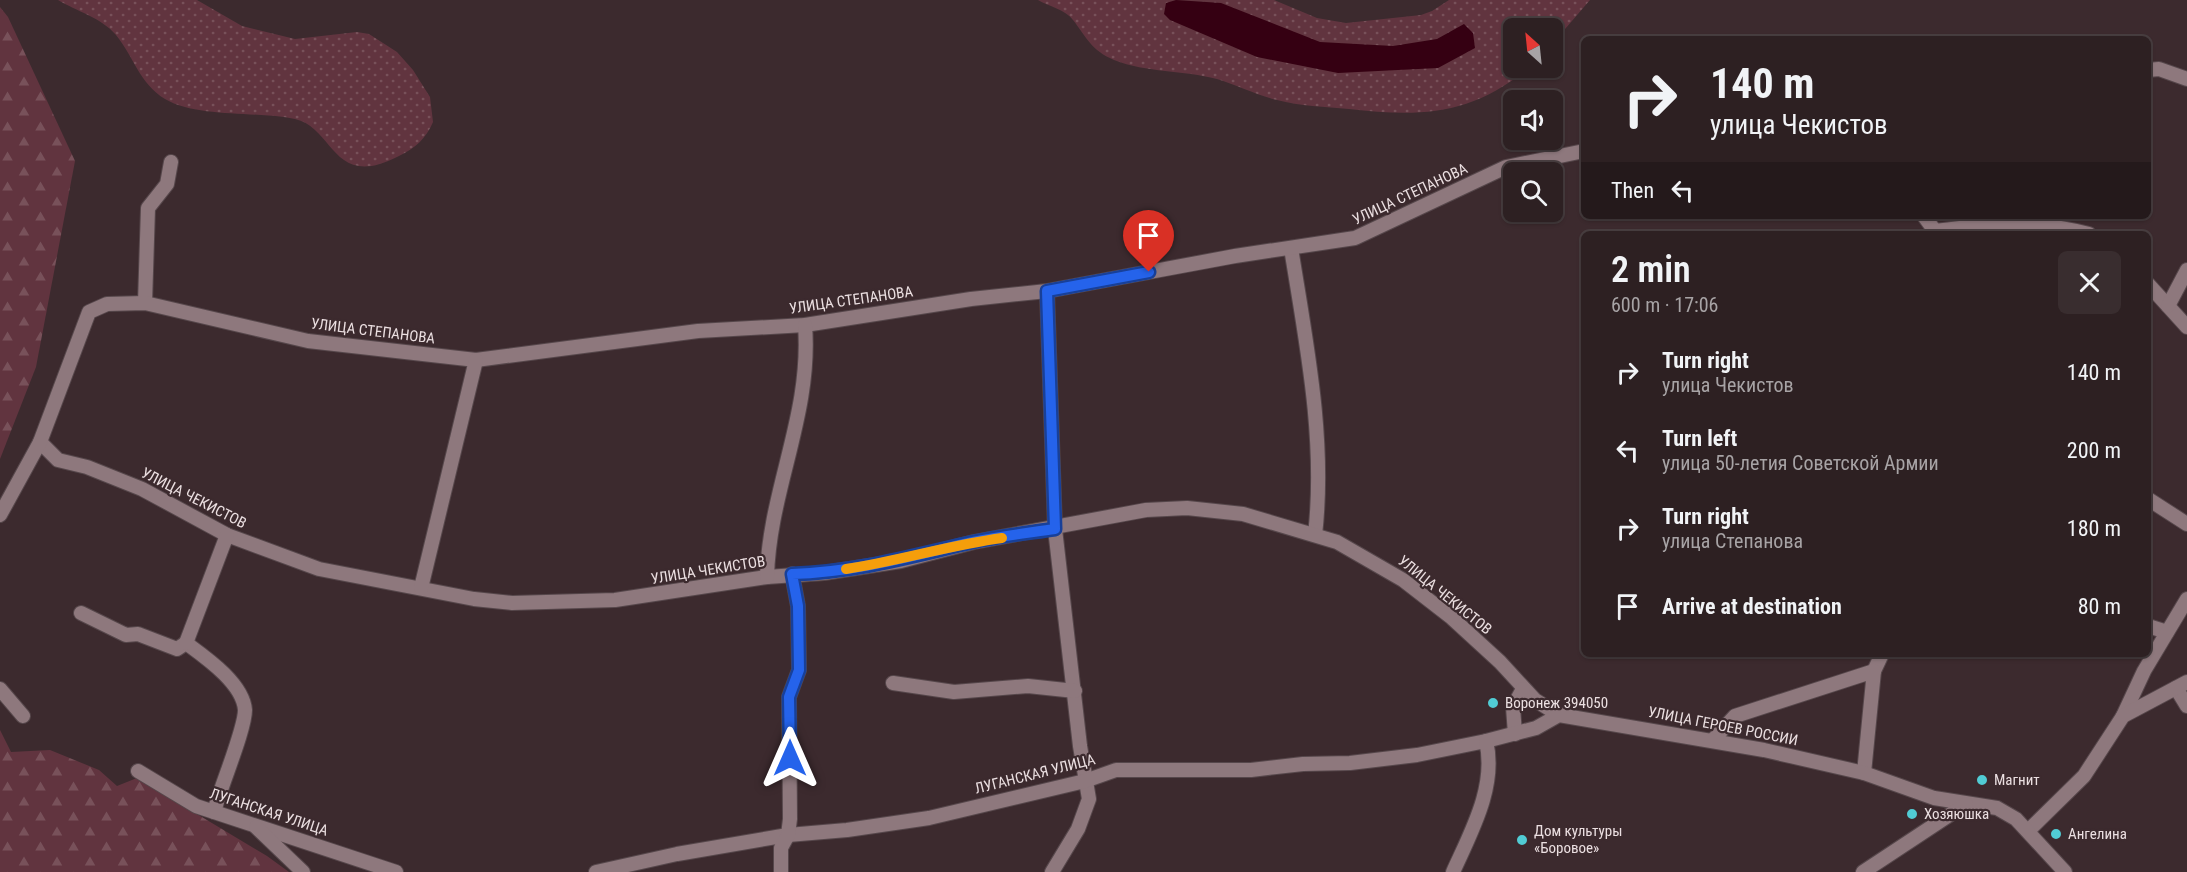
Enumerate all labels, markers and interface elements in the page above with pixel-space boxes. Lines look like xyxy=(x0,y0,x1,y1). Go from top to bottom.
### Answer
north arrow xyxy=(1503,18,1563,78)
map controls xyxy=(1503,18,1563,222)
text: 140 m xyxy=(1710,59,1815,108)
icon: right xyxy=(1611,60,1689,138)
button: sound xyxy=(1503,90,1563,150)
text: улица Чекистов xyxy=(1710,109,1888,141)
street label: УЛИЦА СТЕПАНОВА xyxy=(1350,159,1471,229)
button: search xyxy=(1503,162,1563,222)
icon: left xyxy=(1666,174,1699,207)
text: Then xyxy=(1611,178,1654,203)
pin xyxy=(1123,210,1174,272)
icon: arrive xyxy=(1132,219,1165,252)
text: 2 min xyxy=(1611,249,1691,291)
button: close xyxy=(2058,251,2121,314)
street label: УЛИЦА СТЕПАНОВА xyxy=(788,282,914,318)
text: 600 m · 17:06 xyxy=(1611,293,1718,317)
street label: УЛИЦА СТЕПАНОВА xyxy=(310,314,436,348)
text: Turn right xyxy=(1662,348,1749,373)
icon: right xyxy=(1611,356,1644,389)
text: 140 m xyxy=(2067,360,2121,385)
text: улица Чекистов xyxy=(1662,373,1794,397)
text: Turn left xyxy=(1662,426,1737,451)
icon: left xyxy=(1611,434,1644,467)
text: 200 m xyxy=(2067,438,2121,463)
text: улица 50-летия Советской Армии xyxy=(1662,451,1939,475)
street label: УЛИЦА ЧЕКИСТОВ xyxy=(138,464,250,532)
text: Turn right xyxy=(1662,504,1749,529)
icon: right xyxy=(1611,512,1644,545)
text: 180 m xyxy=(2067,516,2121,541)
text: улица Степанова xyxy=(1662,529,1803,553)
street label: УЛИЦА ЧЕКИСТОВ xyxy=(650,552,766,588)
street label: УЛИЦА ЧЕКИСТОВ xyxy=(1394,552,1496,638)
icon: arrive xyxy=(1611,590,1644,623)
text: Arrive at destination xyxy=(1662,594,1842,619)
text: 80 m xyxy=(2078,594,2121,619)
place label: Воронеж 394050 xyxy=(1505,694,1608,712)
marker: Воронеж 394050 xyxy=(1486,696,1500,710)
street label: УЛИЦА ГЕРОЕВ РОССИИ xyxy=(1647,703,1799,749)
position arrow xyxy=(758,726,822,790)
street label: ЛУГАНСКАЯ УЛИЦА xyxy=(973,750,1097,798)
place label: Магнит xyxy=(1994,771,2040,789)
marker: Магнит xyxy=(1975,773,1989,787)
street label: ЛУГАНСКАЯ УЛИЦА xyxy=(207,784,331,840)
place label: Хозяюшка xyxy=(1924,805,1989,823)
marker: Хозяюшка xyxy=(1905,807,1919,821)
place label: Дом культуры «Боровое» xyxy=(1534,822,1622,857)
place label: Ангелина xyxy=(2068,825,2127,843)
marker: Ангелина xyxy=(2049,827,2063,841)
marker: Дом культуры «Боровое» xyxy=(1515,833,1529,847)

